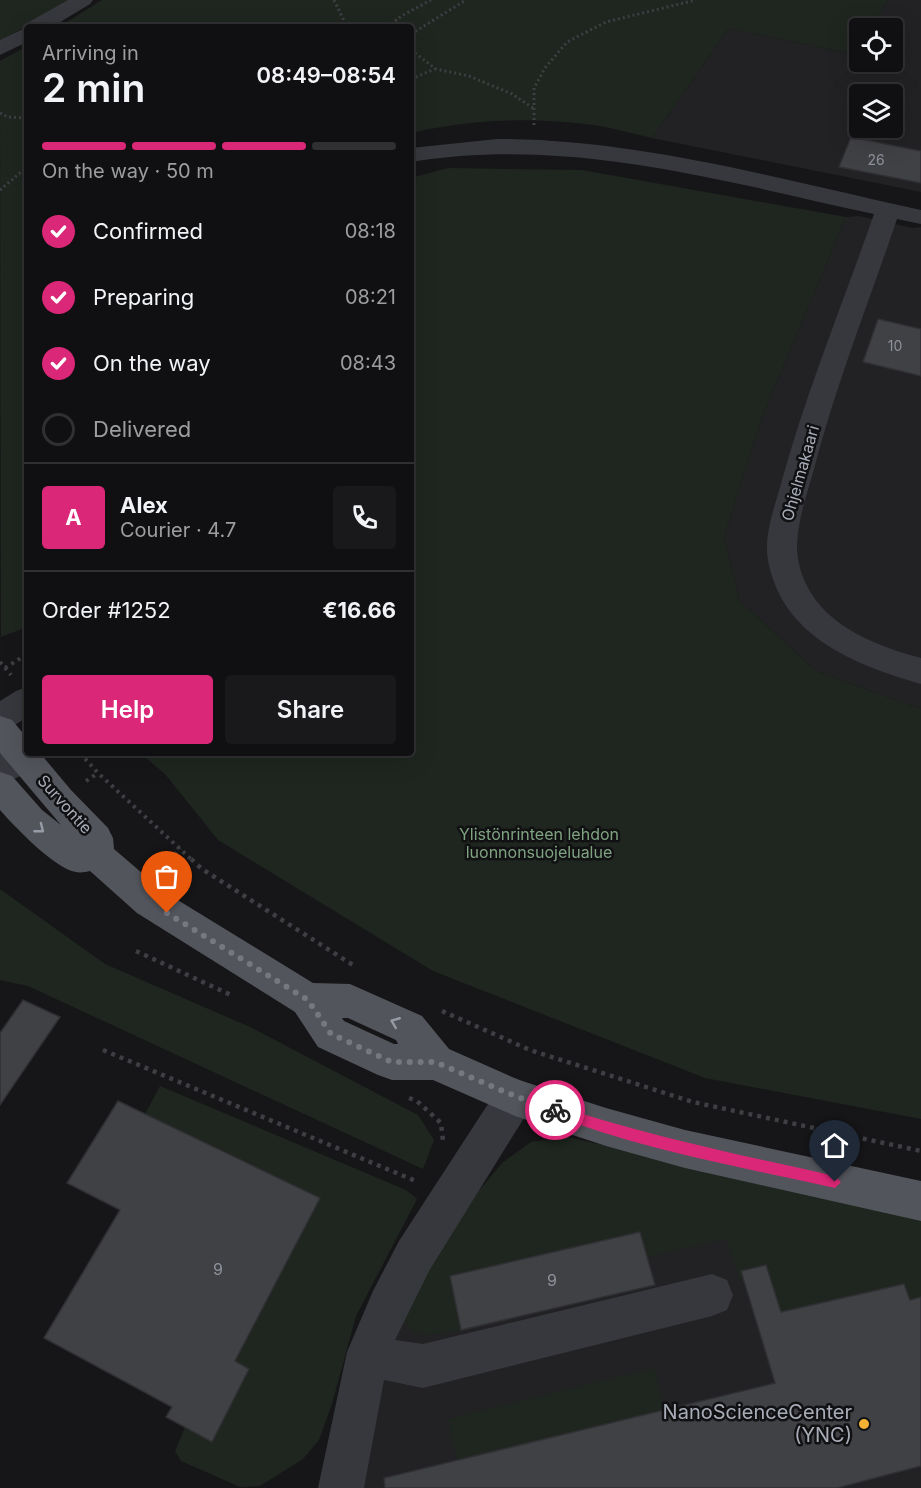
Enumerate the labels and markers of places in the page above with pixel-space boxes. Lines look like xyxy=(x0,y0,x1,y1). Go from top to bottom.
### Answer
pin xyxy=(141,851,192,913)
pin xyxy=(809,1120,860,1182)
place label: NanoScienceCenter (YNC) xyxy=(663,1400,852,1447)
marker: NanoScienceCenter (YNC) xyxy=(857,1417,871,1431)

